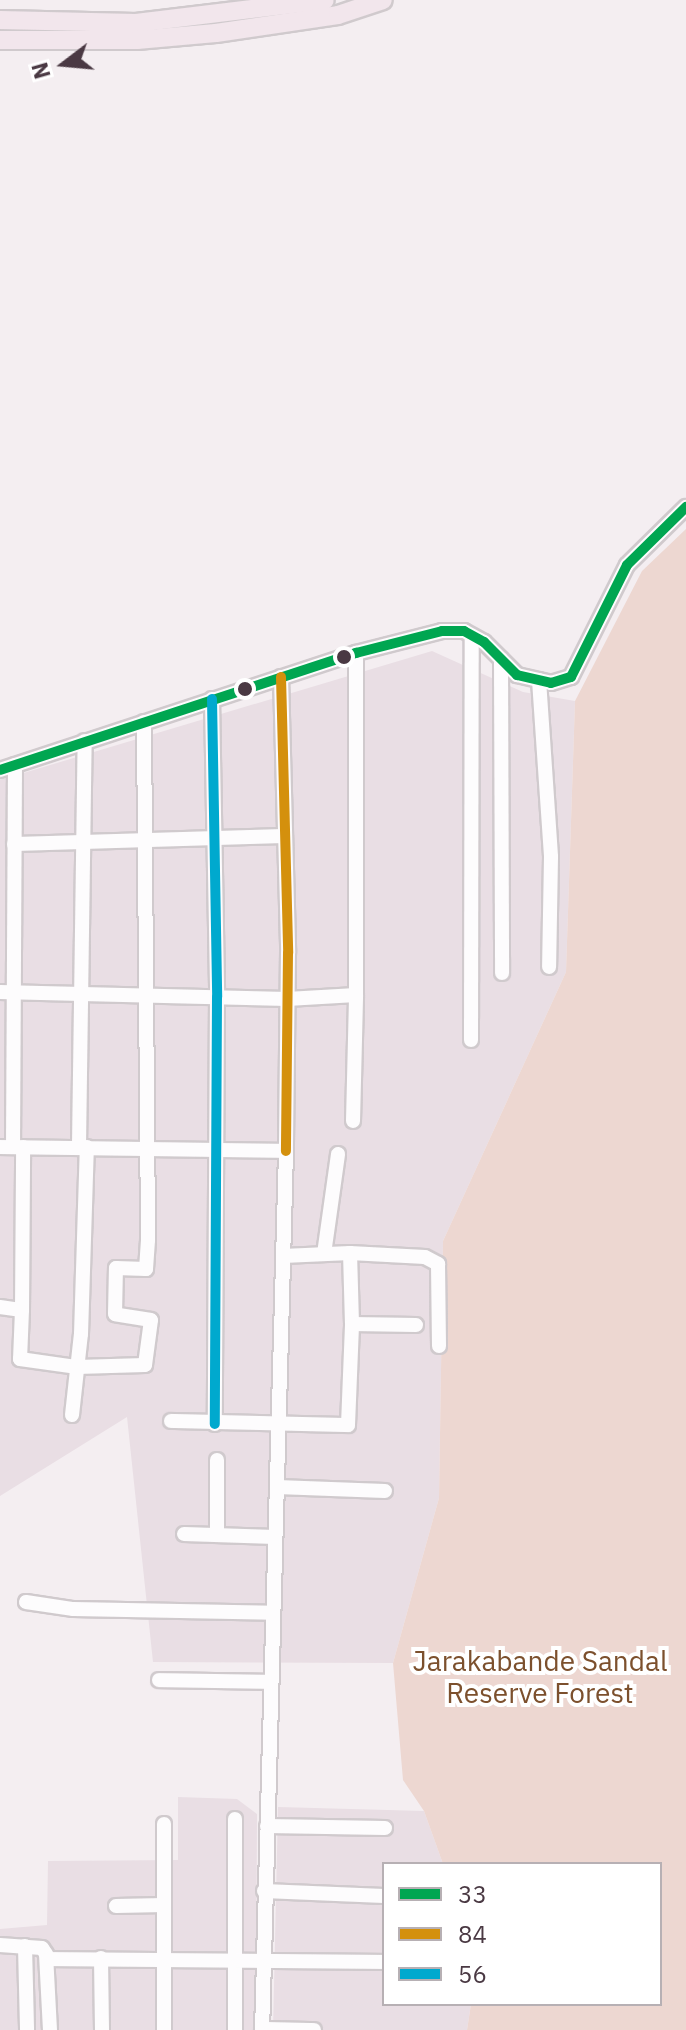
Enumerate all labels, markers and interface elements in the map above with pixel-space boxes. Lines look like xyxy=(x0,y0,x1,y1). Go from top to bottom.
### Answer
north arrow xyxy=(24,24,104,104)
text: N xyxy=(24,59,57,82)
unlabelled marker xyxy=(336,649,352,665)
unlabelled marker xyxy=(237,681,253,697)
park label: Jarakabande Sandal Reserve Forest xyxy=(412,1644,668,1710)
legend xyxy=(382,1862,662,2006)
text: 33 xyxy=(458,1878,487,1910)
text: 84 xyxy=(458,1918,487,1950)
text: 56 xyxy=(458,1958,487,1990)

